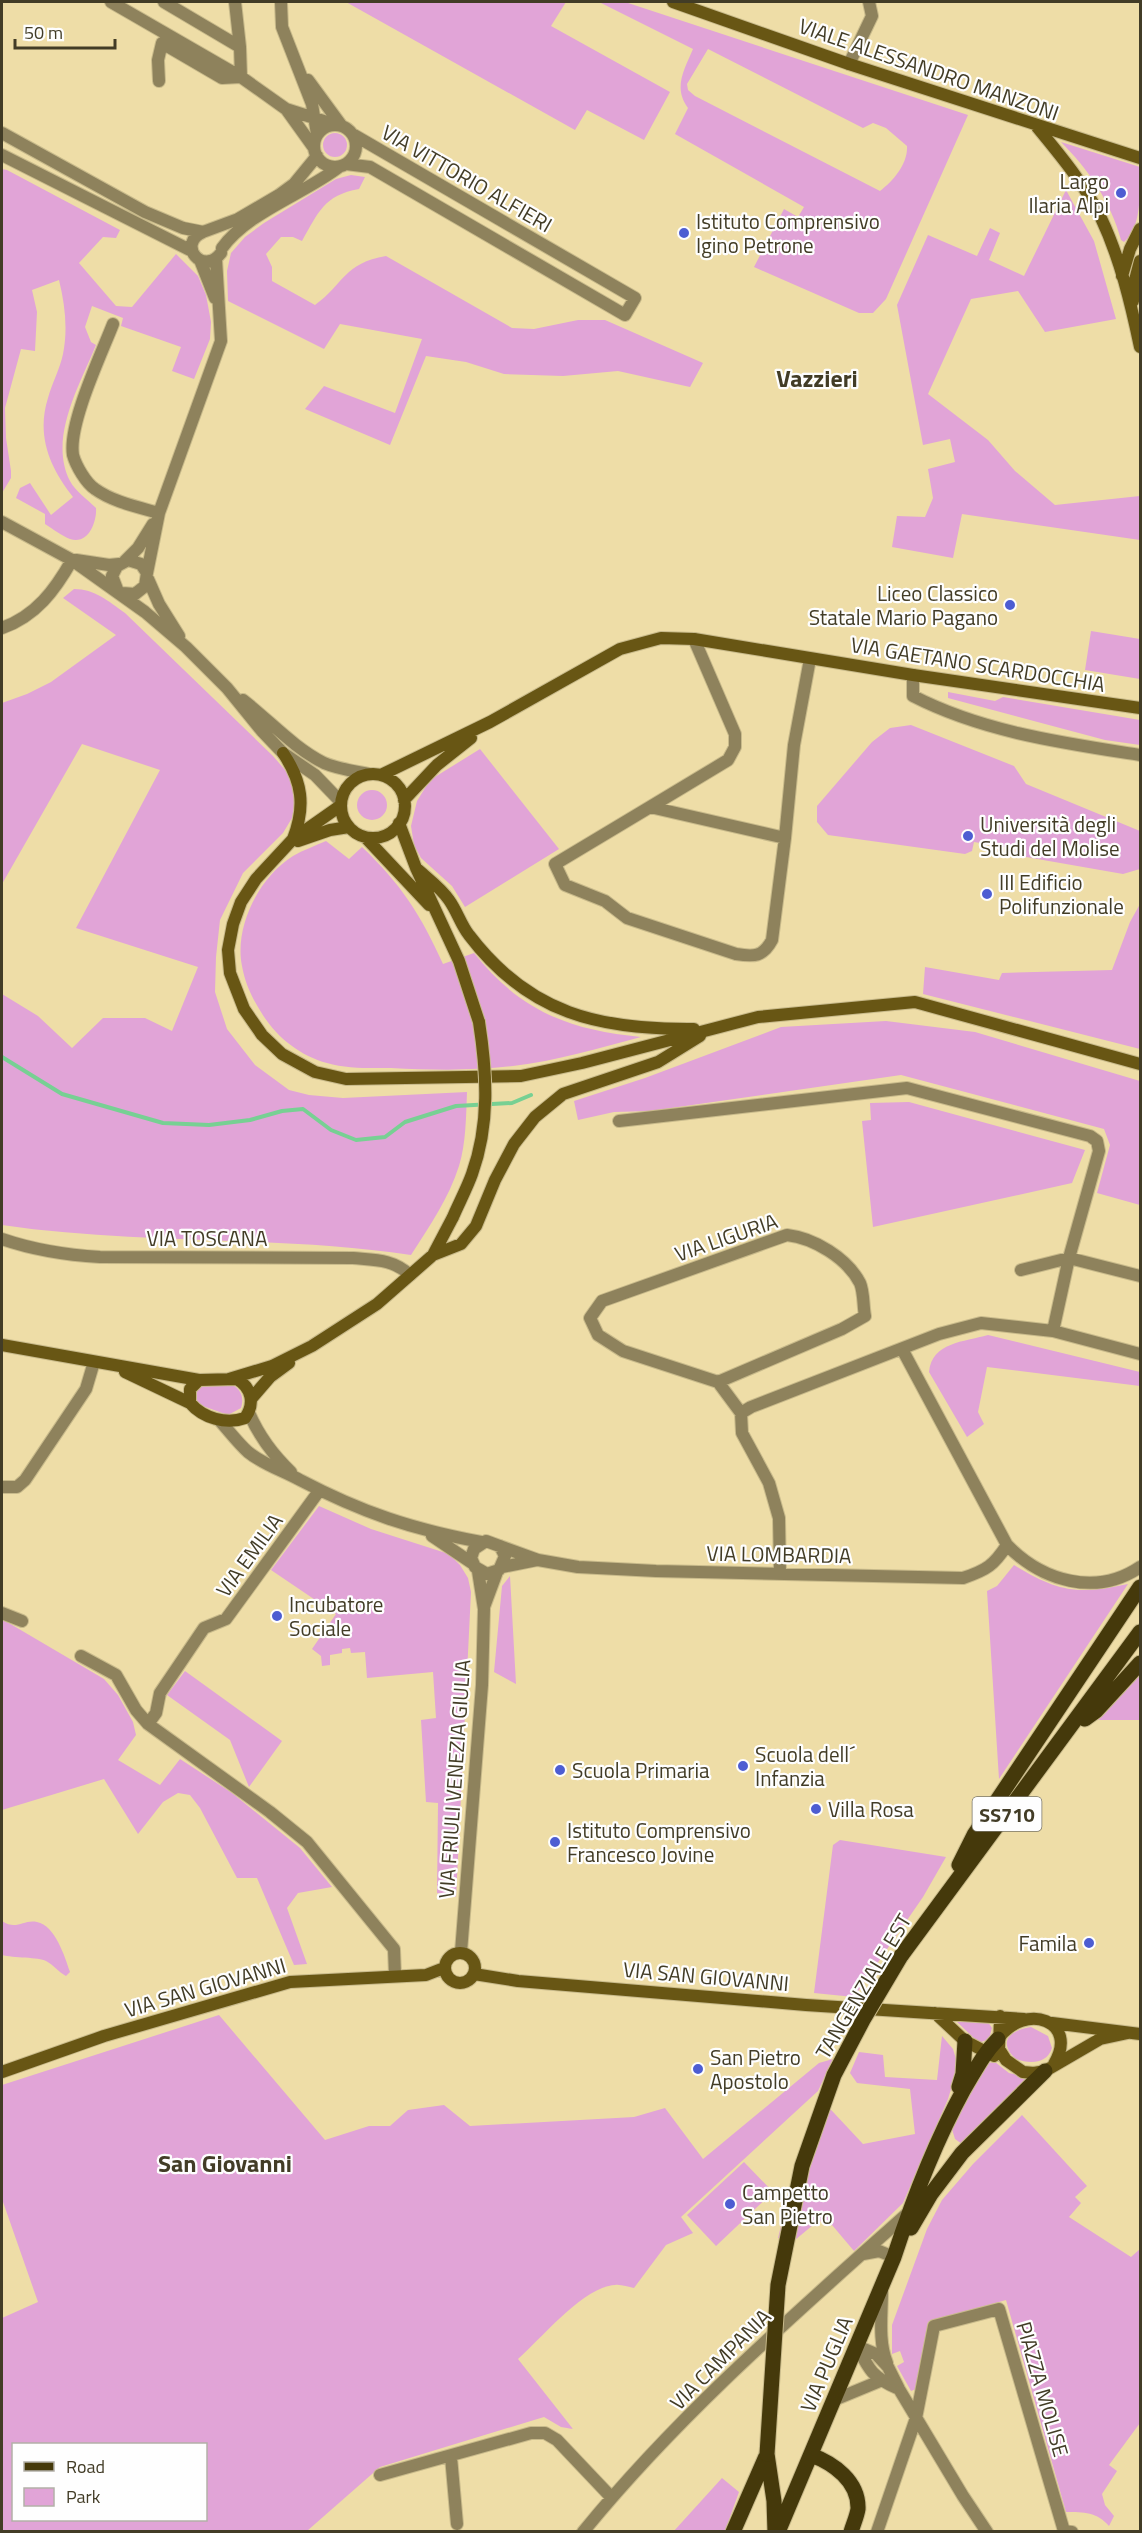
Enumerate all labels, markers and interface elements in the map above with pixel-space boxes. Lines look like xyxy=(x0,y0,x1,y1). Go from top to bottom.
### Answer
street label: VIALE ALESSANDRO MANZONI xyxy=(795,9,1063,129)
scale bar xyxy=(15,12,116,50)
text: 50 m xyxy=(24,19,63,46)
street label: VIA VITTORIO ALFIERI xyxy=(376,116,558,240)
place label: Largo Ilaria Alpi xyxy=(1028,165,1109,221)
marker: Largo Ilaria Alpi xyxy=(1114,186,1128,200)
place label: Istituto Comprensivo Igino Petrone xyxy=(696,205,880,261)
marker: Istituto Comprensivo Igino Petrone xyxy=(677,226,691,240)
district label: Vazzieri xyxy=(776,360,858,396)
place label: Liceo Classico Statale Mario Pagano xyxy=(809,577,998,633)
marker: Liceo Classico Statale Mario Pagano xyxy=(1003,598,1017,612)
street label: VIA GAETANO SCARDOCCHIA xyxy=(849,628,1108,700)
place label: Università degli Studi del Molise xyxy=(980,808,1120,864)
marker: Università degli Studi del Molise xyxy=(961,829,975,843)
place label: III Edificio Polifunzionale xyxy=(999,866,1124,922)
marker: III Edificio Polifunzionale xyxy=(980,887,994,901)
street label: VIA LIGURIA xyxy=(670,1204,782,1270)
street label: VIA TOSCANA xyxy=(146,1222,268,1254)
street label: VIA EMILIA xyxy=(208,1506,291,1604)
street label: VIA LOMBARDIA xyxy=(706,1537,852,1571)
place label: Incubatore Sociale xyxy=(289,1588,383,1644)
marker: Incubatore Sociale xyxy=(270,1609,284,1623)
street label: VIA FRIULI VENEZIA GIULIA xyxy=(430,1658,478,1900)
place label: Scuola dell´ Infanzia xyxy=(755,1738,855,1794)
place label: Scuola Primaria xyxy=(572,1754,710,1786)
marker: Scuola dell´ Infanzia xyxy=(736,1759,750,1773)
marker: Scuola Primaria xyxy=(553,1763,567,1777)
place label: Villa Rosa xyxy=(828,1793,914,1825)
road number: SS710 xyxy=(972,1797,1042,1831)
marker: Villa Rosa xyxy=(809,1802,823,1816)
place label: Istituto Comprensivo Francesco Jovine xyxy=(567,1814,751,1870)
marker: Istituto Comprensivo Francesco Jovine xyxy=(548,1835,562,1849)
street label: TANGENZIALE EST xyxy=(807,1907,919,2065)
place label: Famila xyxy=(1019,1927,1077,1959)
marker: Famila xyxy=(1082,1936,1096,1950)
street label: VIA SAN GIOVANNI xyxy=(121,1949,289,2025)
street label: VIA SAN GIOVANNI xyxy=(622,1953,790,1999)
place label: San Pietro Apostolo xyxy=(710,2041,801,2097)
marker: San Pietro Apostolo xyxy=(691,2062,705,2076)
district label: San Giovanni xyxy=(158,2145,292,2181)
place label: Campetto San Pietro xyxy=(742,2176,833,2232)
marker: Campetto San Pietro xyxy=(723,2197,737,2211)
street label: VIA CAMPANIA xyxy=(662,2301,778,2417)
street label: VIA PUGLIA xyxy=(792,2311,861,2417)
street label: PIAZZA MOLISE xyxy=(1008,2318,1078,2460)
legend xyxy=(12,2443,207,2521)
text: Road xyxy=(66,2453,105,2480)
text: Park xyxy=(66,2483,101,2510)

